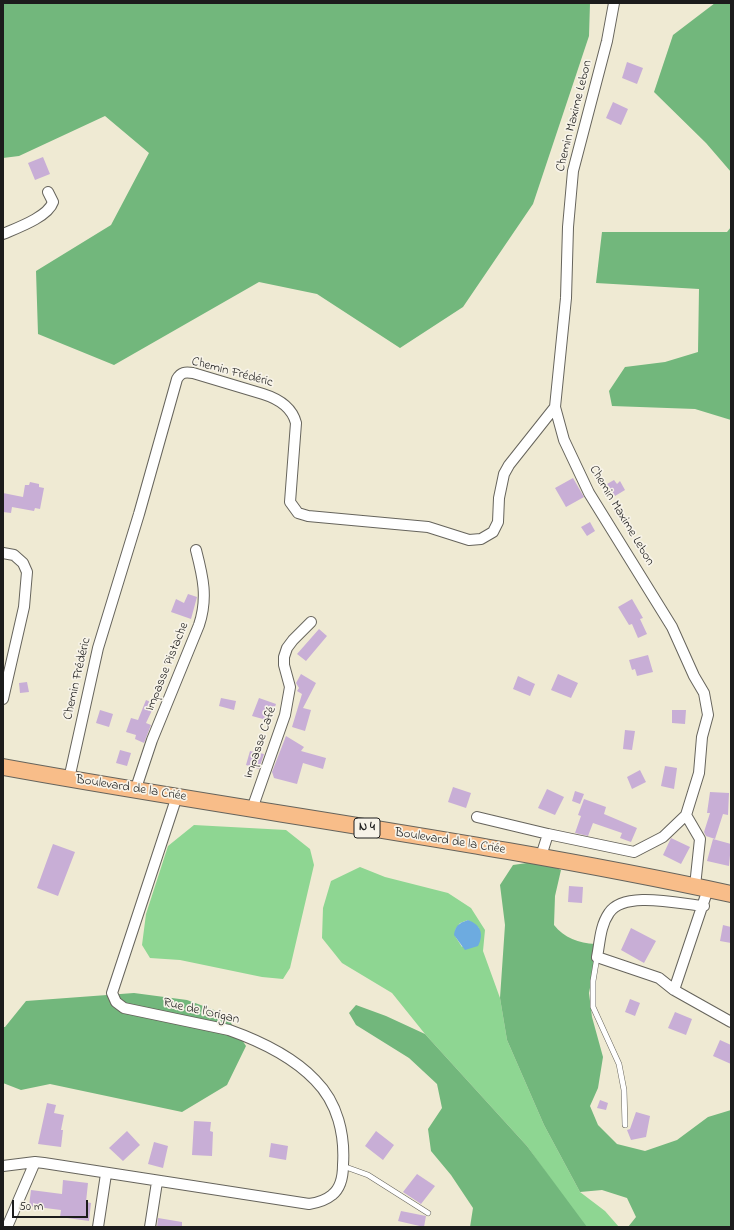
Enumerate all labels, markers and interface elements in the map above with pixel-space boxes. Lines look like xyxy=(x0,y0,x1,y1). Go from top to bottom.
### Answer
street label: Chemin Maxime Lebon xyxy=(554,59,596,173)
street label: Chemin Frédéric xyxy=(190,355,274,391)
street label: Chemin Maxime Lebon xyxy=(585,463,657,569)
street label: Impasse Pistache xyxy=(143,620,193,714)
street label: Chemin Frédéric xyxy=(61,636,95,722)
street label: Impasse Café xyxy=(241,705,281,781)
street label: Boulevard de la Criée xyxy=(75,773,187,805)
road number: N 4 xyxy=(354,818,380,838)
street label: Boulevard de la Criée xyxy=(394,826,506,858)
street label: Rue de l'Origan xyxy=(161,996,241,1028)
scale bar xyxy=(14,1192,90,1218)
text: 50 m xyxy=(19,1198,43,1216)

